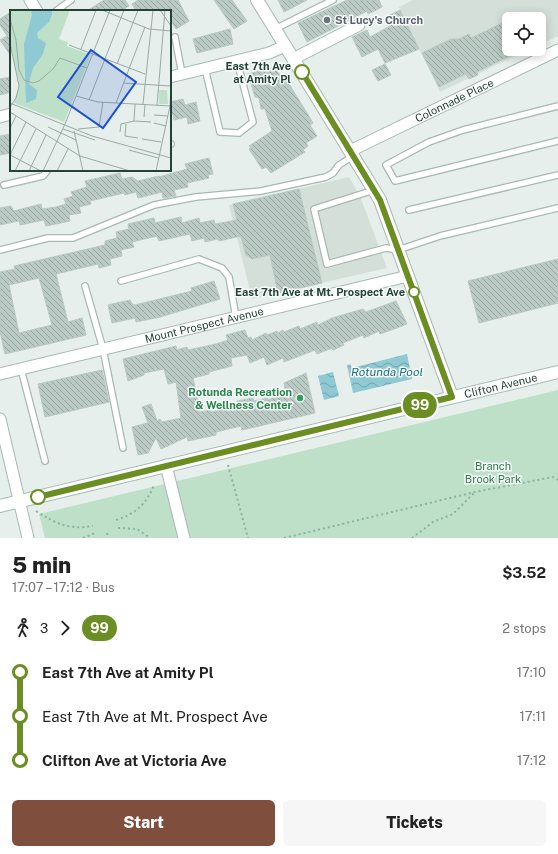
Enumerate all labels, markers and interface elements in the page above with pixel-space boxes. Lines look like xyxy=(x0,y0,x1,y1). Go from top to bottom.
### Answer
inset map xyxy=(10,10,171,171)
map controls xyxy=(502,12,546,56)
button: locate xyxy=(502,12,546,56)
place label: St Lucy's Church xyxy=(335,14,423,26)
marker: St Lucy's Church xyxy=(322,15,332,25)
place label: East 7th Ave at Amity Pl xyxy=(225,60,291,85)
marker: East 7th Ave at Amity Pl xyxy=(294,64,310,80)
street label: Colonnade Place xyxy=(413,76,496,124)
place label: East 7th Ave at Mt. Prospect Ave xyxy=(235,286,405,298)
marker: East 7th Ave at Mt. Prospect Ave xyxy=(408,286,420,298)
street label: Mount Prospect Avenue xyxy=(144,305,265,345)
water label: Rotunda Pool xyxy=(351,365,423,379)
street label: Clifton Avenue xyxy=(463,371,539,400)
place label: Rotunda Recreation & Wellness Center xyxy=(188,386,292,411)
line badge: 99 xyxy=(402,392,438,418)
marker: Rotunda Recreation & Wellness Center xyxy=(295,393,305,403)
text: 99 xyxy=(411,397,429,413)
park label: Branch Brook Park xyxy=(465,460,521,485)
unlabelled marker xyxy=(30,489,46,505)
text: 5 min xyxy=(12,552,71,578)
text: $3.52 xyxy=(502,564,546,581)
text: 17:07 – 17:12 · Bus xyxy=(12,580,115,595)
icon: walk xyxy=(12,617,34,639)
icon: forward xyxy=(54,617,76,639)
text: 99 xyxy=(90,620,109,636)
text: 3 xyxy=(40,621,48,636)
text: 2 stops xyxy=(502,621,546,636)
text: East 7th Ave at Amity Pl xyxy=(42,664,214,681)
text: 17:10 xyxy=(517,665,546,680)
text: East 7th Ave at Mt. Prospect Ave xyxy=(42,708,268,725)
text: 17:11 xyxy=(519,709,546,724)
text: Clifton Ave at Victoria Ave xyxy=(42,752,227,769)
text: 17:12 xyxy=(517,753,546,768)
button: Start xyxy=(12,800,275,846)
button: Tickets xyxy=(283,800,546,846)

